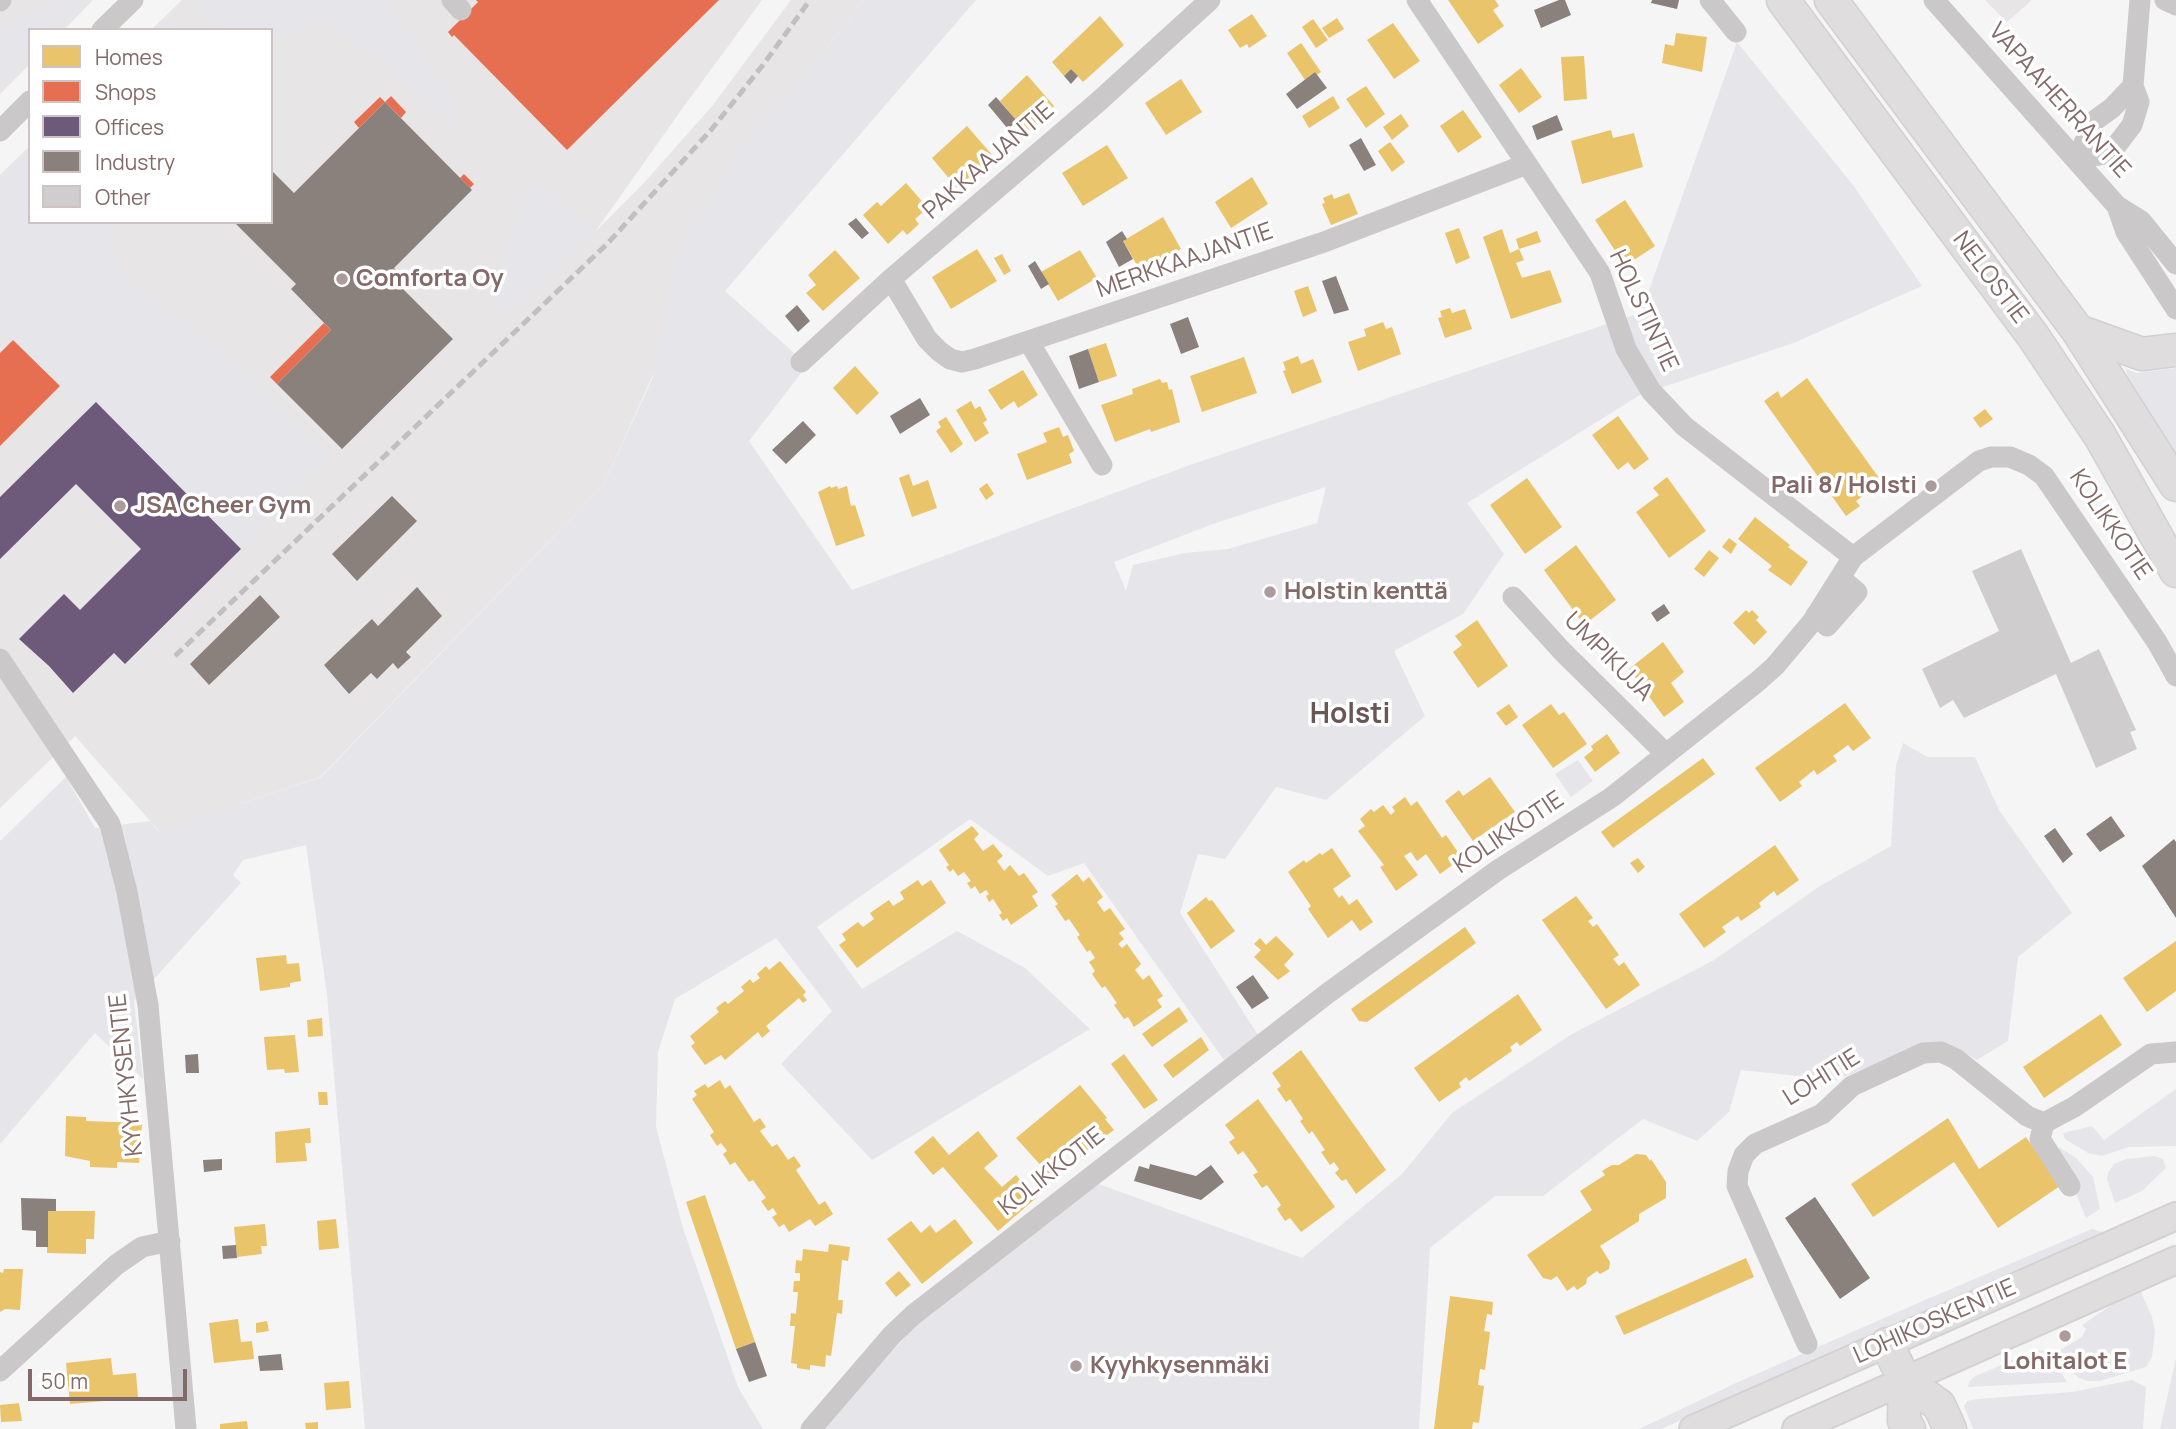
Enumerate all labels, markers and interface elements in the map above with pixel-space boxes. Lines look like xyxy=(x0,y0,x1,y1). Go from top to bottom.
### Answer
street label: VAPAAHERRANTIE xyxy=(1982,18,2136,184)
legend xyxy=(28,28,273,224)
text: Homes xyxy=(95,43,163,71)
text: Shops xyxy=(95,78,156,106)
street label: PAKKAAJANTIE xyxy=(918,96,1060,226)
text: Offices xyxy=(95,113,164,141)
text: Industry xyxy=(95,148,175,176)
text: Other xyxy=(95,183,151,211)
street label: MERKKAAJANTIE xyxy=(1093,217,1277,305)
street label: NELOSTIE xyxy=(1946,226,2034,330)
street label: HOLSTINTIE xyxy=(1602,246,1684,376)
place label: Comforta Oy xyxy=(356,265,504,293)
marker: Comforta Oy xyxy=(334,271,350,287)
street label: KOLIKKOTIE xyxy=(2063,464,2157,586)
place label: Pali 8/ Holsti xyxy=(1771,472,1917,500)
marker: Pali 8/ Holsti xyxy=(1923,478,1939,494)
place label: JSA Cheer Gym xyxy=(134,492,311,520)
marker: JSA Cheer Gym xyxy=(112,498,128,514)
place label: Holstin kenttä xyxy=(1284,578,1448,606)
marker: Holstin kenttä xyxy=(1262,584,1278,600)
street label: UMPIKUJA xyxy=(1557,606,1659,708)
district label: Holsti xyxy=(1310,698,1390,732)
street label: KOLIKKOTIE xyxy=(1448,786,1570,880)
street label: KYYHKYSENTIE xyxy=(104,992,150,1158)
street label: LOHITIE xyxy=(1778,1043,1866,1113)
street label: KOLIKKOTIE xyxy=(993,1122,1111,1222)
street label: LOHIKOSKENTIE xyxy=(1849,1273,2021,1371)
marker: Lohitalot E xyxy=(2057,1328,2073,1344)
place label: Lohitalot E xyxy=(2003,1348,2127,1376)
place label: Kyyhkysenmäki xyxy=(1090,1352,1270,1380)
scale bar xyxy=(32,1356,191,1400)
marker: Kyyhkysenmäki xyxy=(1068,1358,1084,1374)
text: 50 m xyxy=(41,1367,88,1395)

